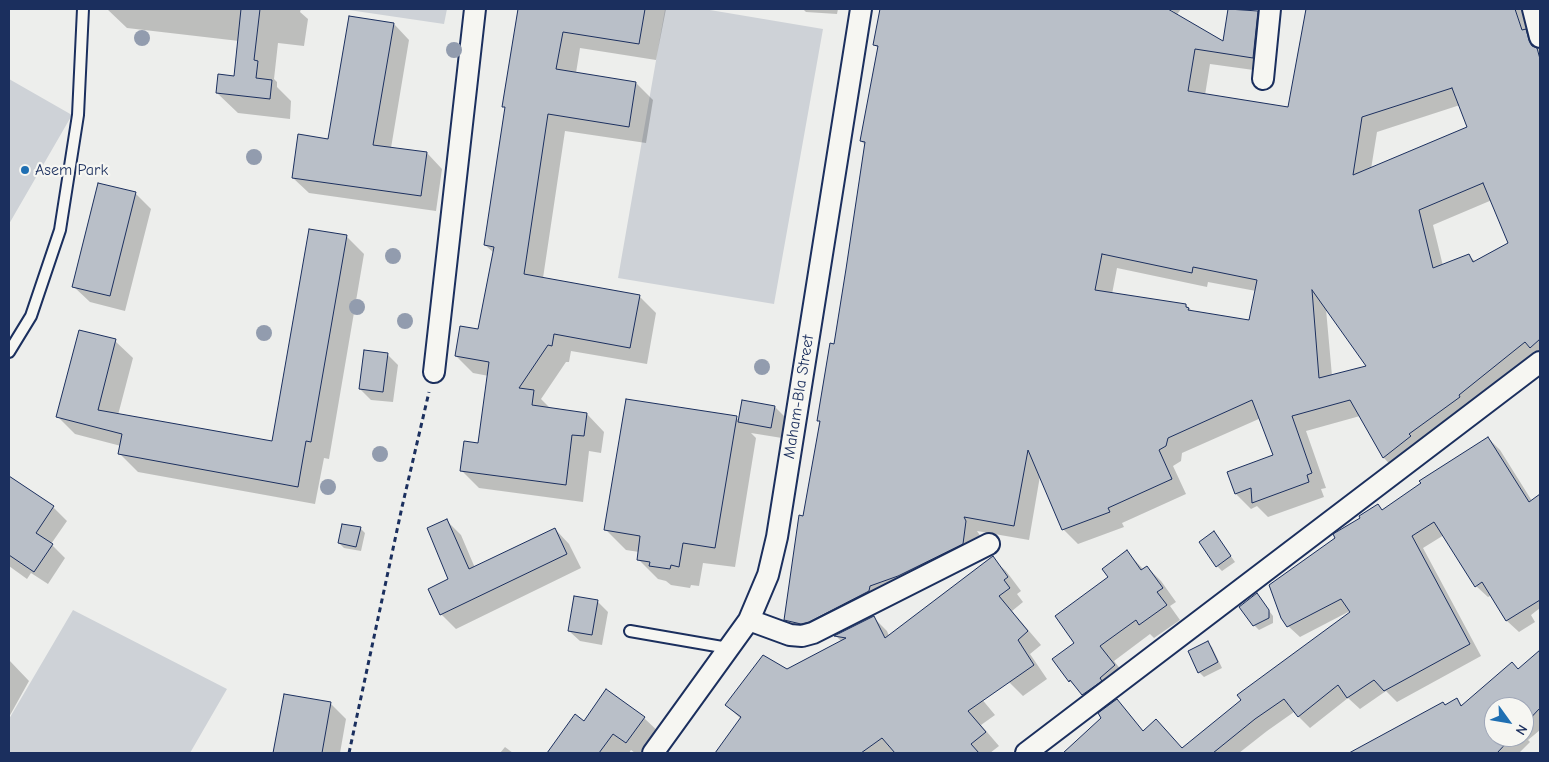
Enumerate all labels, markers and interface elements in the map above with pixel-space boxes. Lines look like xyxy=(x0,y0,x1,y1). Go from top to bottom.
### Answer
place label: Asem Park xyxy=(35,160,108,180)
marker: Asem Park xyxy=(19,164,31,176)
street label: Maham-Bla Street xyxy=(780,334,818,460)
north arrow xyxy=(1484,697,1534,747)
text: N xyxy=(1512,721,1531,738)

